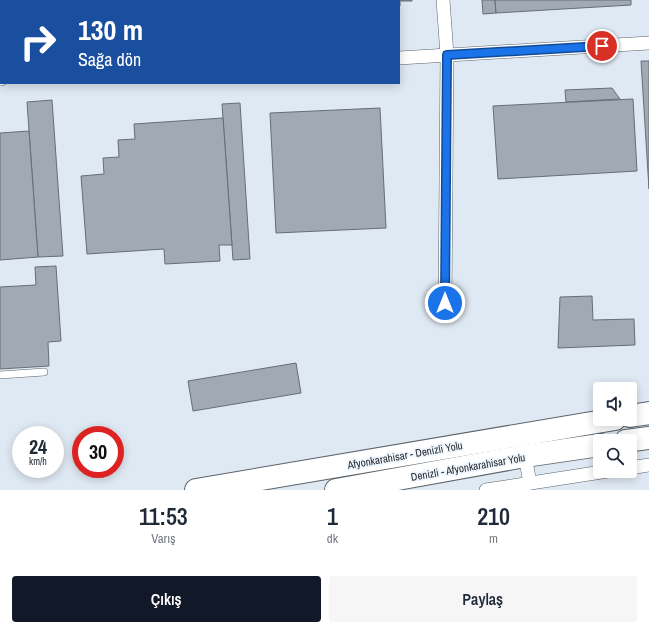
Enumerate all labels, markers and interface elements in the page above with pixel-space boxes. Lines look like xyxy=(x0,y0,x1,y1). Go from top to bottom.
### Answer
text: 130 m xyxy=(78,11,143,49)
icon: right xyxy=(12,16,64,68)
pin xyxy=(585,29,619,63)
icon: arrive xyxy=(591,35,613,57)
text: Sağa dön xyxy=(78,47,141,72)
position arrow xyxy=(424,282,466,324)
map controls xyxy=(593,382,637,478)
button: sound xyxy=(593,382,637,426)
speed limit sign: 30 xyxy=(72,426,124,478)
text: 24 xyxy=(29,433,47,460)
button: search xyxy=(593,434,637,478)
street label: Afyonkarahisar - Denizli Yolu xyxy=(345,438,464,472)
street label: Denizli - Afyonkarahisar Yolu xyxy=(410,450,526,484)
text: km/h xyxy=(29,455,47,468)
text: 11:53 xyxy=(139,500,188,532)
text: 1 xyxy=(327,500,338,532)
text: 210 xyxy=(477,500,510,532)
text: Varış xyxy=(151,530,175,547)
text: dk xyxy=(327,530,338,547)
text: m xyxy=(489,530,498,547)
button: Çıkış xyxy=(12,576,321,622)
button: Paylaş xyxy=(329,576,637,622)

